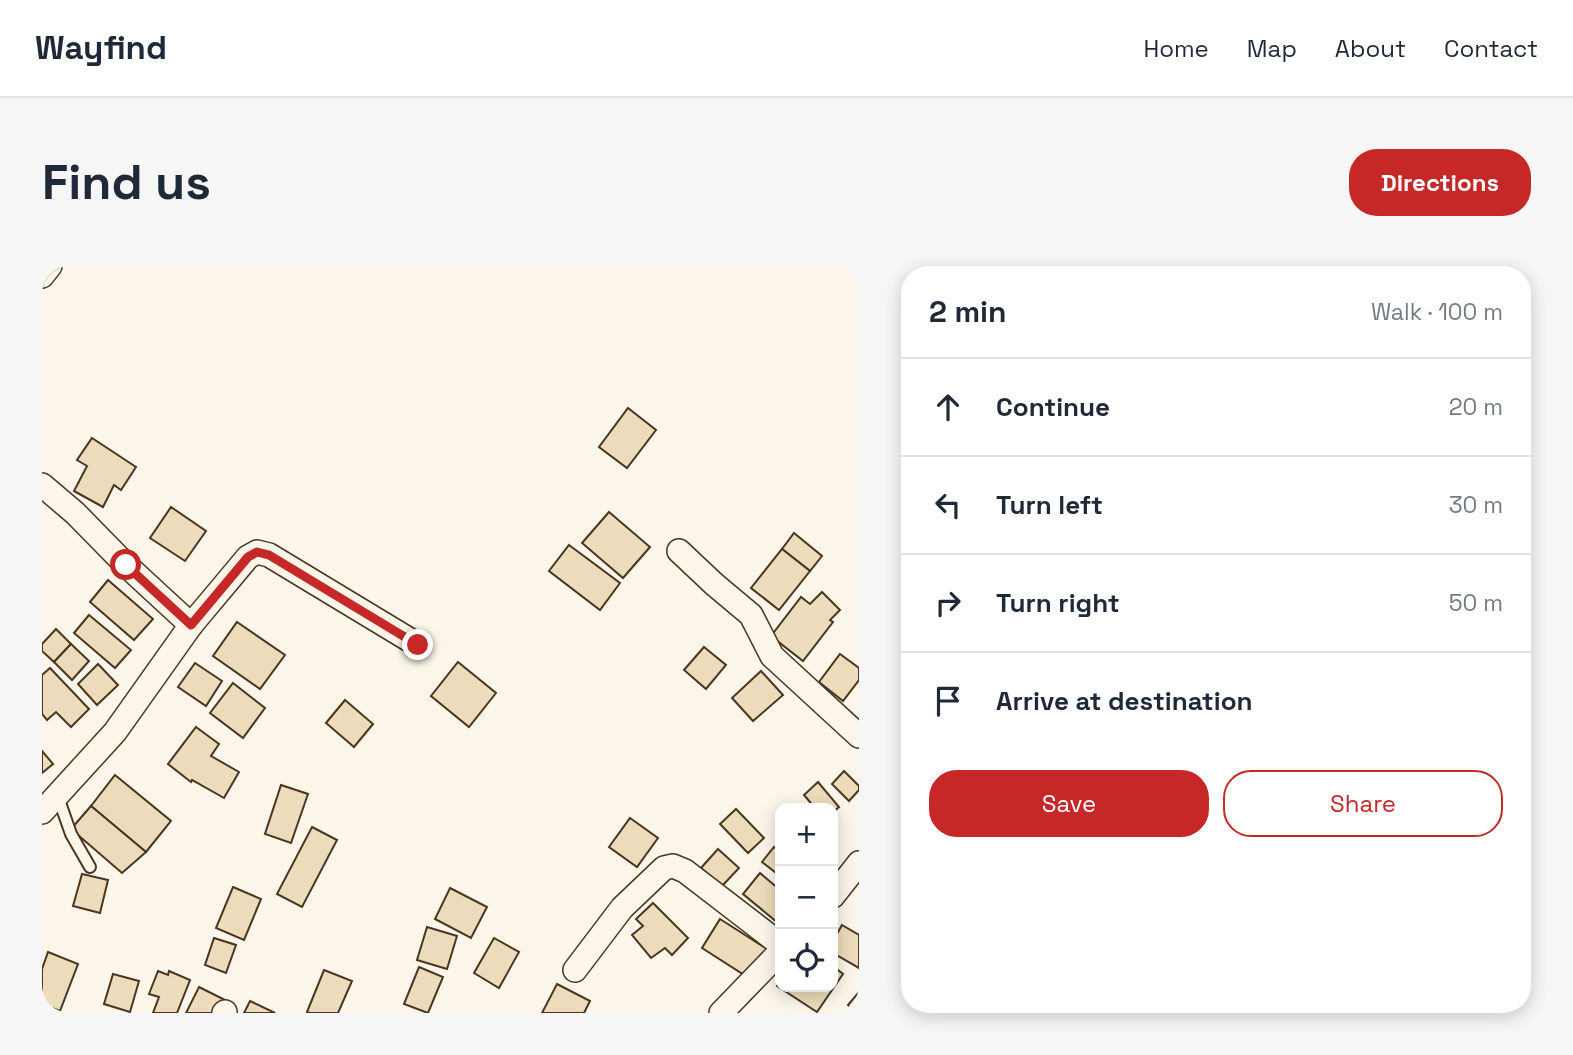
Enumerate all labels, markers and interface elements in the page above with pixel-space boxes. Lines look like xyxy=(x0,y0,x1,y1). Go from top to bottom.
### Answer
text: Wayfind xyxy=(35,27,167,69)
text: Home xyxy=(1143,33,1209,64)
text: Map xyxy=(1247,33,1297,64)
text: About xyxy=(1335,33,1406,64)
text: Contact xyxy=(1444,33,1538,64)
button: Directions xyxy=(1349,149,1531,216)
text: Find us xyxy=(42,151,211,213)
text: 2 min xyxy=(929,292,1007,331)
text: Walk · 100 m xyxy=(1371,297,1503,327)
icon: ahead xyxy=(929,388,967,426)
text: Continue xyxy=(996,390,1110,424)
text: 20 m xyxy=(1449,392,1503,422)
icon: left xyxy=(929,486,967,524)
text: Turn left xyxy=(996,488,1103,522)
text: 30 m xyxy=(1449,490,1503,520)
route start xyxy=(110,549,141,580)
icon: right xyxy=(929,584,967,622)
text: Turn right xyxy=(996,586,1120,620)
text: 50 m xyxy=(1449,588,1503,618)
route end xyxy=(402,629,433,660)
icon: arrive xyxy=(929,682,967,720)
text: Arrive at destination xyxy=(996,684,1253,718)
button: Save xyxy=(929,770,1209,837)
button: Share xyxy=(1223,770,1503,837)
map controls xyxy=(775,803,838,992)
button: + xyxy=(775,803,838,866)
button: − xyxy=(775,866,838,929)
button: locate xyxy=(775,929,838,992)

